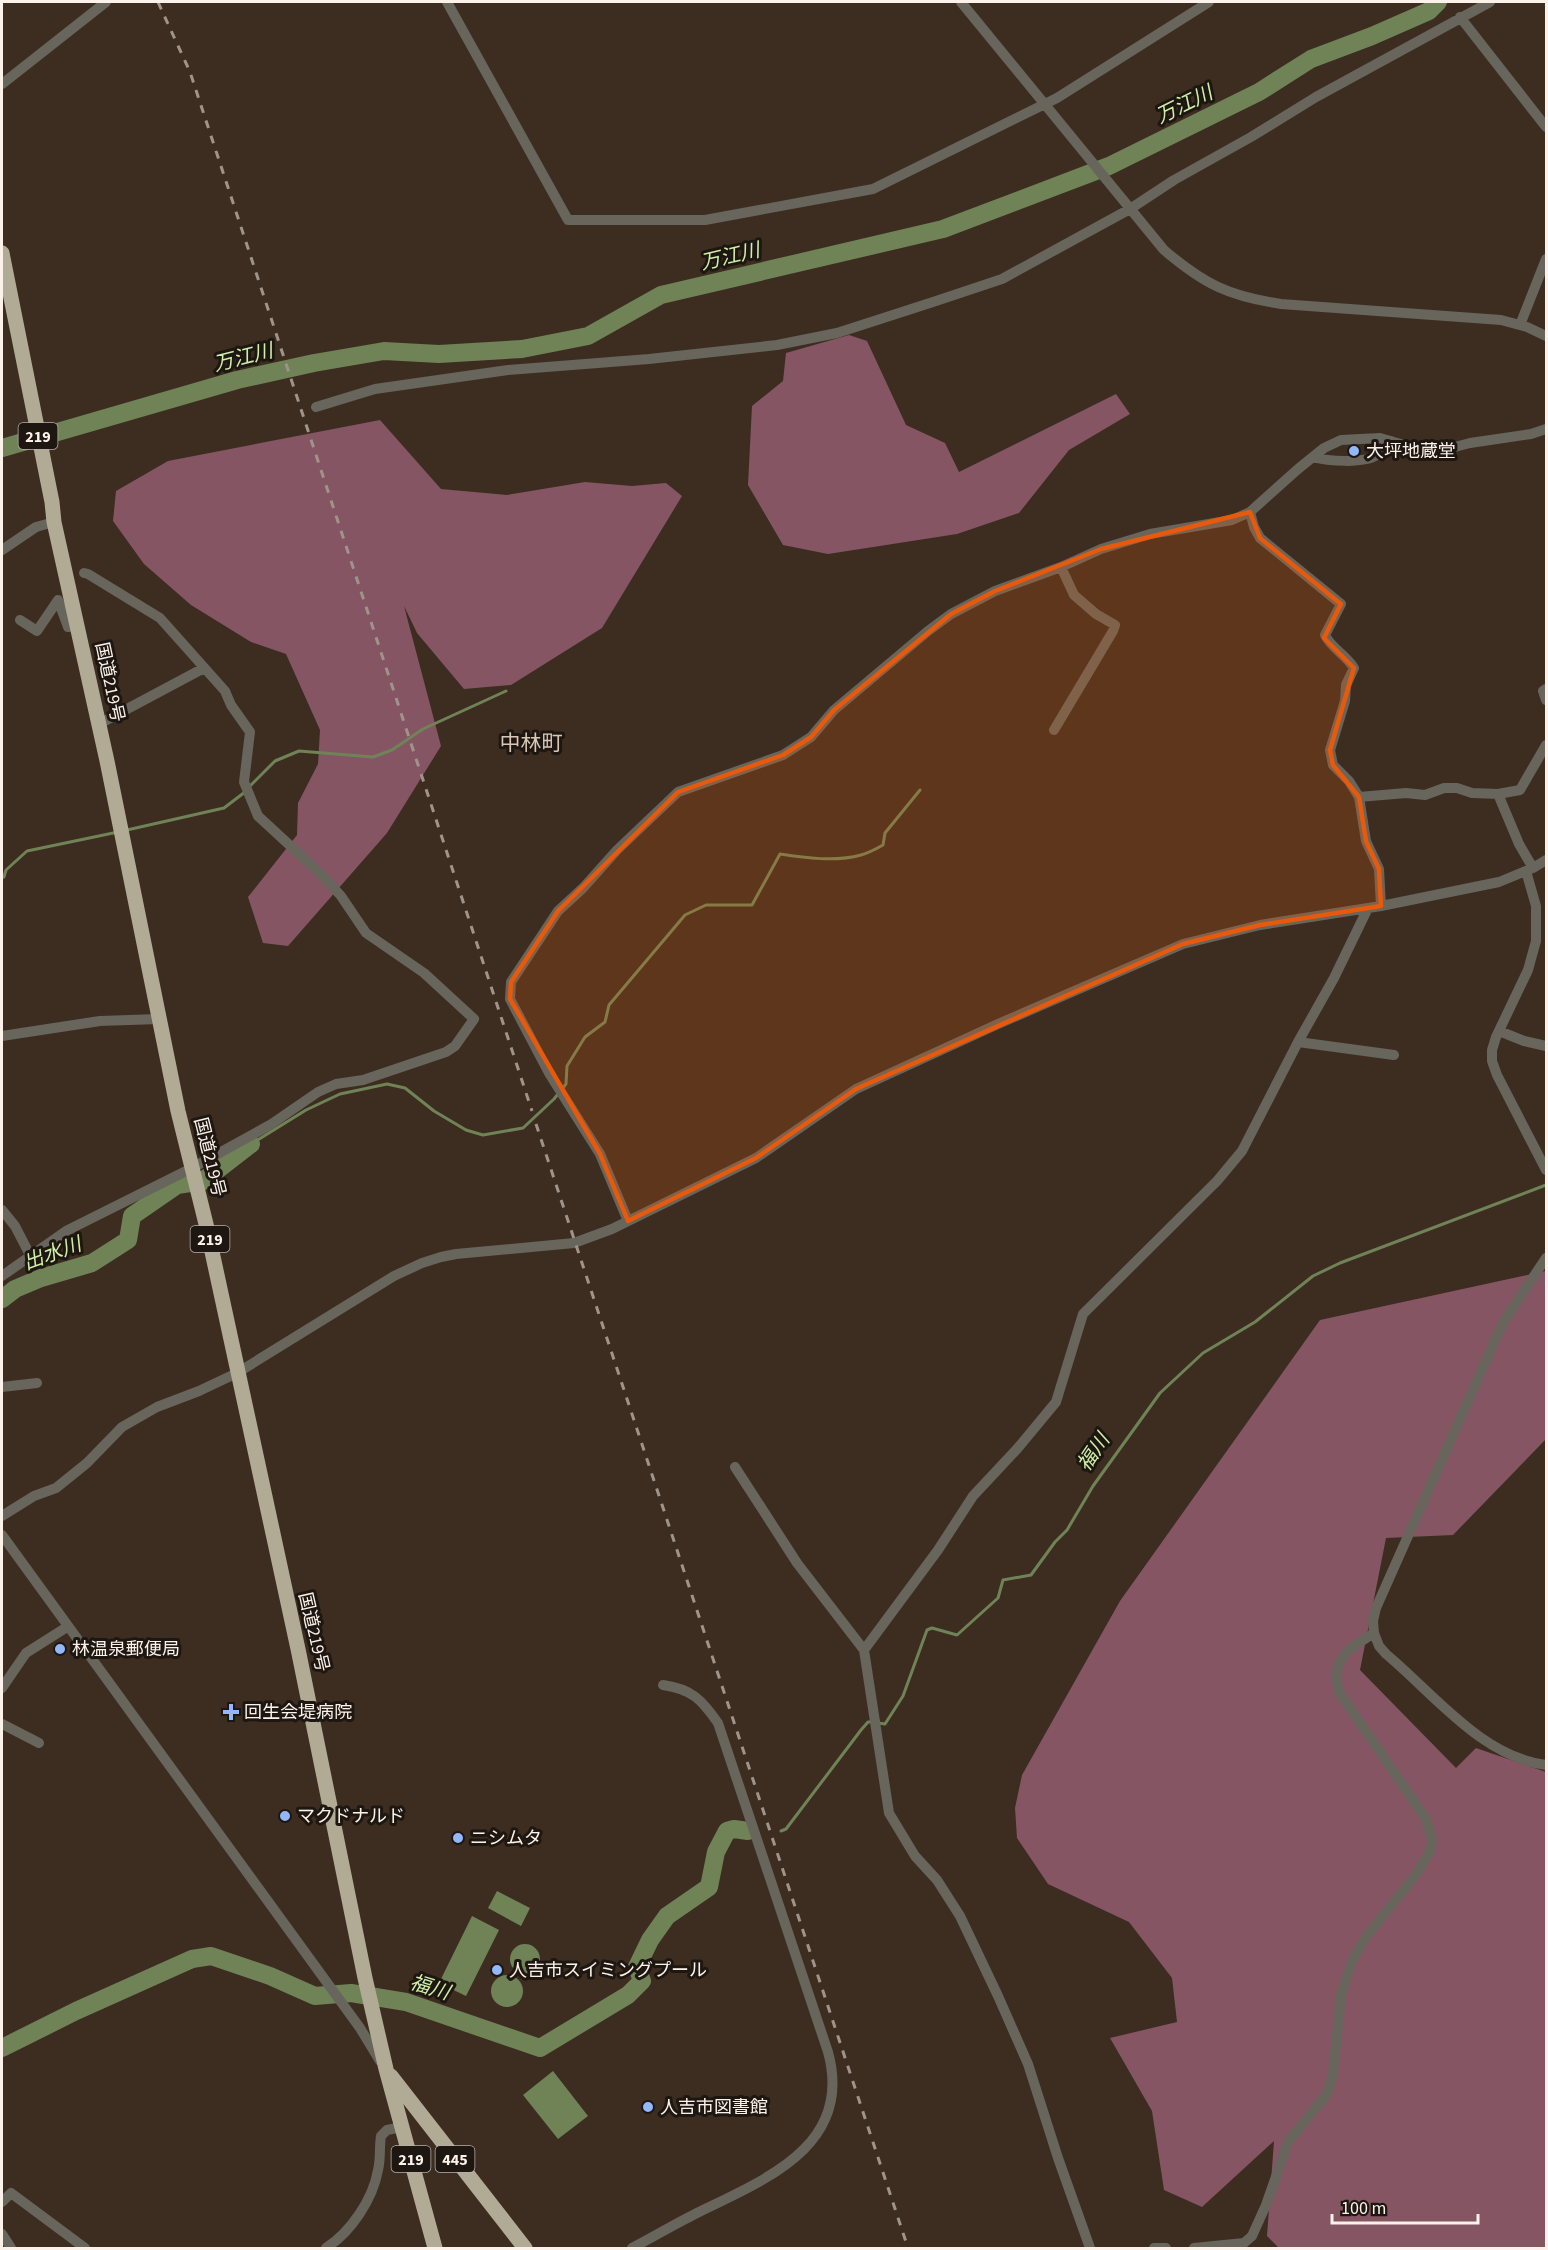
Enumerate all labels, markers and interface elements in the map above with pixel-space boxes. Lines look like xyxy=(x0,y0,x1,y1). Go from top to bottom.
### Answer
water label: 万江川 xyxy=(1151,78,1219,131)
water label: 万江川 xyxy=(698,236,765,277)
water label: 万江川 xyxy=(211,337,278,379)
road number: 219 xyxy=(18,423,57,449)
place label: 大坪地蔵堂 xyxy=(1366,439,1456,464)
marker: 大坪地蔵堂 xyxy=(1347,444,1361,458)
street label: 国道219号 xyxy=(89,640,130,724)
district label: 中林町 xyxy=(500,728,563,758)
street label: 国道219号 xyxy=(188,1115,231,1199)
road number: 219 xyxy=(190,1226,230,1252)
water label: 出水川 xyxy=(19,1230,87,1277)
water label: 福川 xyxy=(1071,1426,1118,1477)
street label: 国道219号 xyxy=(292,1590,335,1674)
place label: 林温泉郵便局 xyxy=(72,1637,180,1662)
marker: 林温泉郵便局 xyxy=(53,1642,67,1656)
place label: 回生会堤病院 xyxy=(244,1700,352,1725)
marker: 回生会堤病院 xyxy=(222,1703,240,1721)
place label: マクドナルド xyxy=(297,1804,405,1829)
marker: マクドナルド xyxy=(278,1809,292,1823)
place label: ニシムタ xyxy=(470,1826,542,1851)
marker: ニシムタ xyxy=(451,1831,465,1845)
place label: 人吉市スイミングプール xyxy=(509,1958,707,1983)
marker: 人吉市スイミングプール xyxy=(490,1963,504,1977)
water label: 福川 xyxy=(406,1969,455,2008)
place label: 人吉市図書館 xyxy=(660,2095,768,2120)
marker: 人吉市図書館 xyxy=(641,2100,655,2114)
road number: 219 xyxy=(392,2146,430,2172)
road number: 445 xyxy=(436,2146,474,2172)
scale bar xyxy=(1332,2187,1478,2225)
text: 100 m xyxy=(1341,2196,1386,2221)

